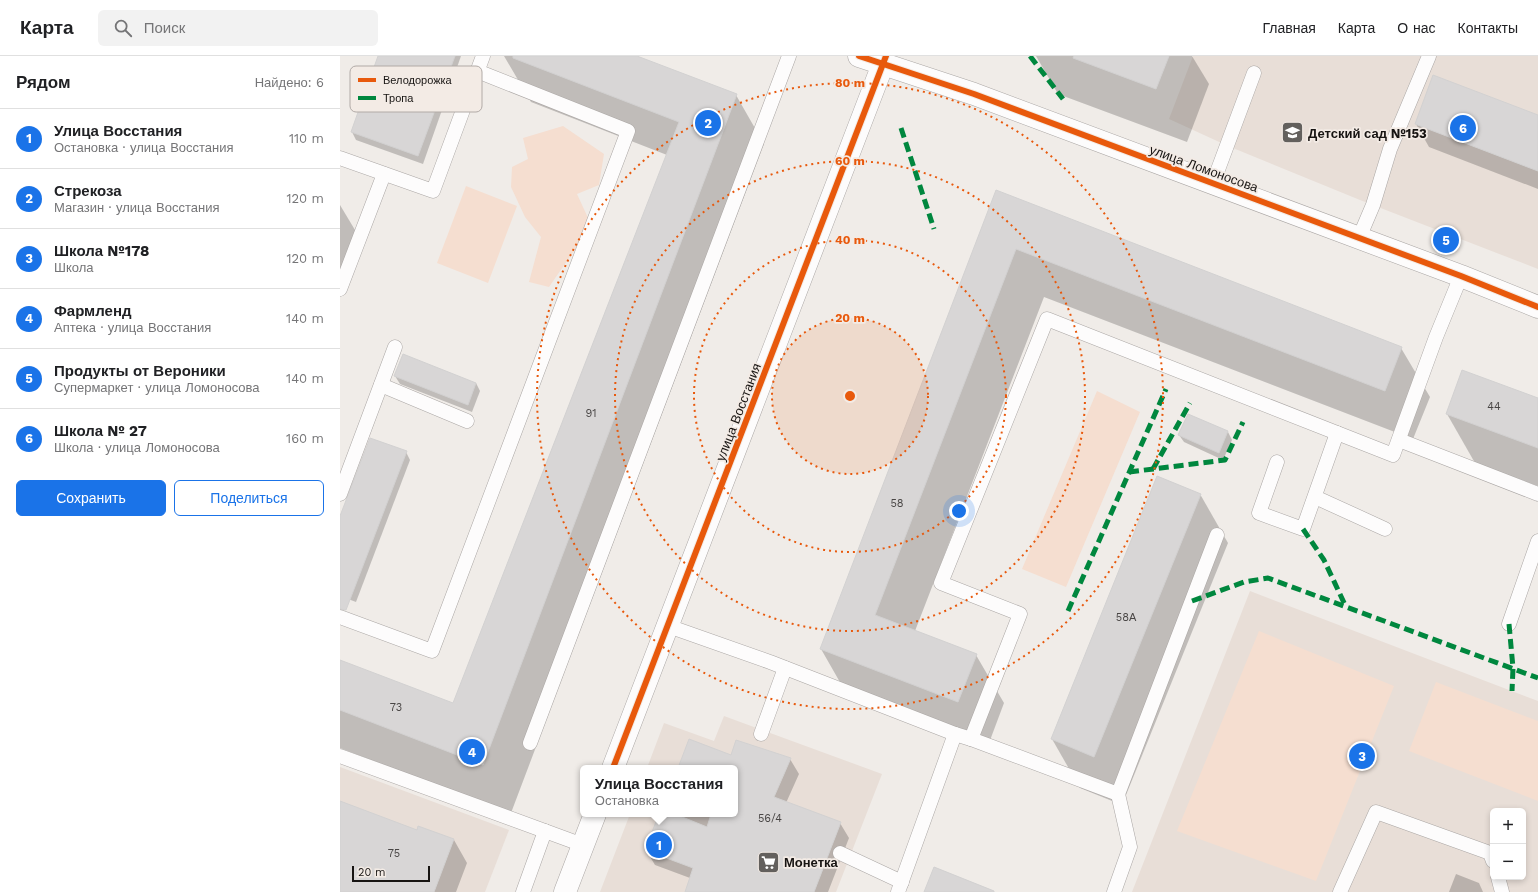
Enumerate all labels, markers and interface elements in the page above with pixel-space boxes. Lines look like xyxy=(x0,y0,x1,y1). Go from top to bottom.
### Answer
search box xyxy=(98,10,378,46)
text: Карта xyxy=(20,16,74,39)
icon: search xyxy=(112,17,134,39)
text: Поиск xyxy=(144,19,185,37)
text: Главная xyxy=(1263,20,1316,36)
text: Карта xyxy=(1338,20,1375,36)
text: О нас xyxy=(1397,20,1436,36)
text: Контакты xyxy=(1458,20,1518,36)
legend xyxy=(350,66,482,112)
text: Рядом xyxy=(16,72,71,92)
text: Велодорожка xyxy=(383,74,453,87)
text: Найдено: 6 xyxy=(255,75,324,90)
text: 80 m xyxy=(835,76,865,90)
text: Тропа xyxy=(383,92,414,105)
pin: 2 xyxy=(695,108,721,138)
pin: 6 xyxy=(1450,113,1476,143)
school or university icon: Детский сад №153 xyxy=(1280,120,1306,146)
text: Улица Восстания xyxy=(54,122,182,140)
place label: Детский сад №153 xyxy=(1308,126,1427,141)
text: 1 xyxy=(26,131,32,146)
text: 110 m xyxy=(289,131,324,146)
text: Остановка · улица Восстания xyxy=(54,140,234,155)
street label: улица Ломоносова xyxy=(1148,142,1261,195)
text: 60 m xyxy=(835,154,865,168)
text: Стрекоза xyxy=(54,182,122,200)
text: 2 xyxy=(25,191,33,206)
text: 120 m xyxy=(286,191,324,206)
text: Магазин · улица Восстания xyxy=(54,200,220,215)
pin: 5 xyxy=(1433,225,1459,255)
text: 40 m xyxy=(835,233,865,247)
text: Школа №178 xyxy=(54,242,149,260)
text: 3 xyxy=(25,251,33,266)
text: 120 m xyxy=(286,251,324,266)
text: Школа xyxy=(54,260,94,275)
text: Фармленд xyxy=(54,302,131,320)
text: 4 xyxy=(25,311,33,326)
text: 140 m xyxy=(286,311,324,326)
text: 20 m xyxy=(835,311,865,325)
text: Аптека · улица Восстания xyxy=(54,320,211,335)
street label: улица Восстания xyxy=(713,361,764,463)
text: Продукты от Вероники xyxy=(54,362,226,380)
text: 5 xyxy=(25,371,33,386)
text: 140 m xyxy=(286,371,324,386)
text: Супермаркет · улица Ломоносова xyxy=(54,380,260,395)
centre of rings xyxy=(843,389,857,403)
house number: 44 xyxy=(1487,400,1501,413)
house number: 91 xyxy=(585,407,597,420)
text: Школа № 27 xyxy=(54,422,147,440)
text: 6 xyxy=(25,431,33,446)
text: 160 m xyxy=(286,431,324,446)
text: Школа · улица Ломоносова xyxy=(54,440,220,455)
button: Сохранить xyxy=(16,480,166,516)
button: Поделиться xyxy=(174,480,324,516)
house number: 58 xyxy=(890,497,904,510)
your location xyxy=(949,501,969,521)
house number: 58А xyxy=(1116,611,1137,624)
house number: 73 xyxy=(390,701,402,714)
pin: 4 xyxy=(459,737,485,767)
pin: 3 xyxy=(1349,741,1375,771)
popup xyxy=(580,765,738,817)
text: Улица Восстания xyxy=(595,775,723,793)
text: Остановка xyxy=(595,793,659,808)
map controls xyxy=(1490,808,1526,880)
button: + xyxy=(1490,808,1526,844)
house number: 56/4 xyxy=(758,812,782,825)
pin: 1 xyxy=(646,830,672,860)
button: − xyxy=(1490,844,1526,880)
house number: 75 xyxy=(388,847,400,860)
supermarket icon: Монетка xyxy=(755,849,781,875)
place label: Монетка xyxy=(784,855,839,870)
scale bar xyxy=(352,864,430,883)
text: 20 m xyxy=(358,866,386,879)

